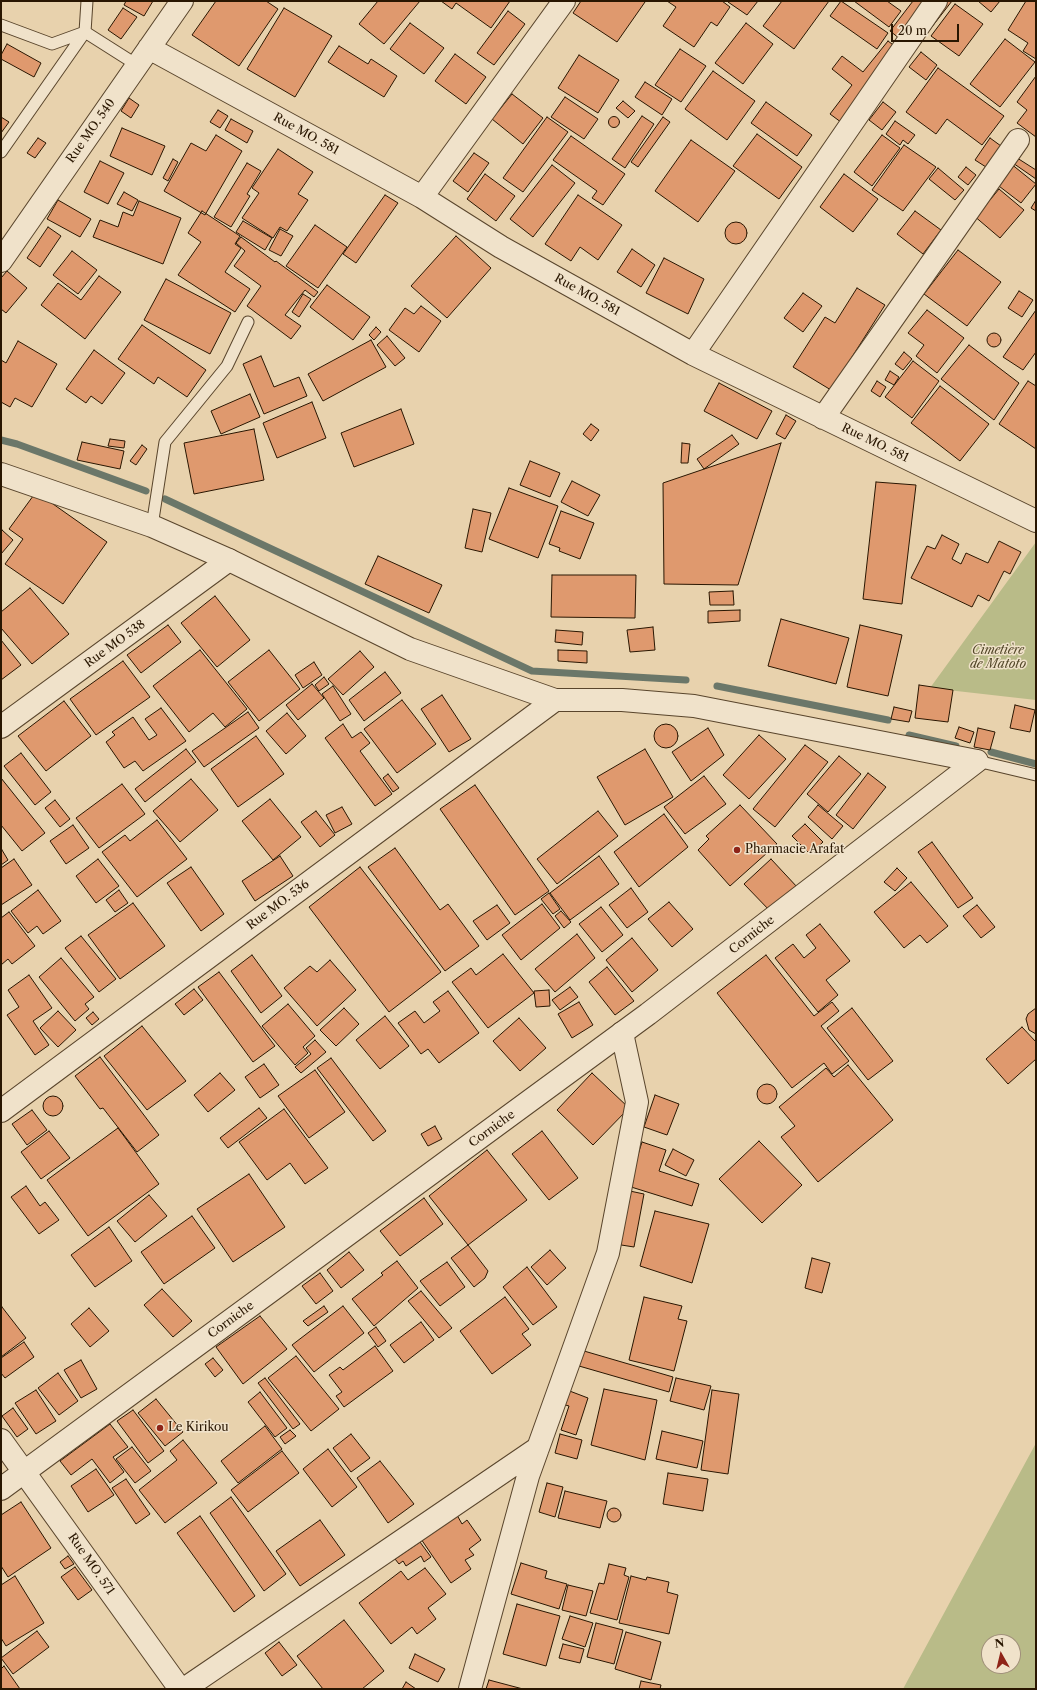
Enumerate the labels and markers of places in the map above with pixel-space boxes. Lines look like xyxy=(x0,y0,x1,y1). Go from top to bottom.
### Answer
place label: Pharmacie Arafat xyxy=(745,843,844,857)
marker: Pharmacie Arafat xyxy=(732,845,742,855)
place label: Le Kirikou xyxy=(168,1421,229,1435)
marker: Le Kirikou xyxy=(155,1423,165,1433)

